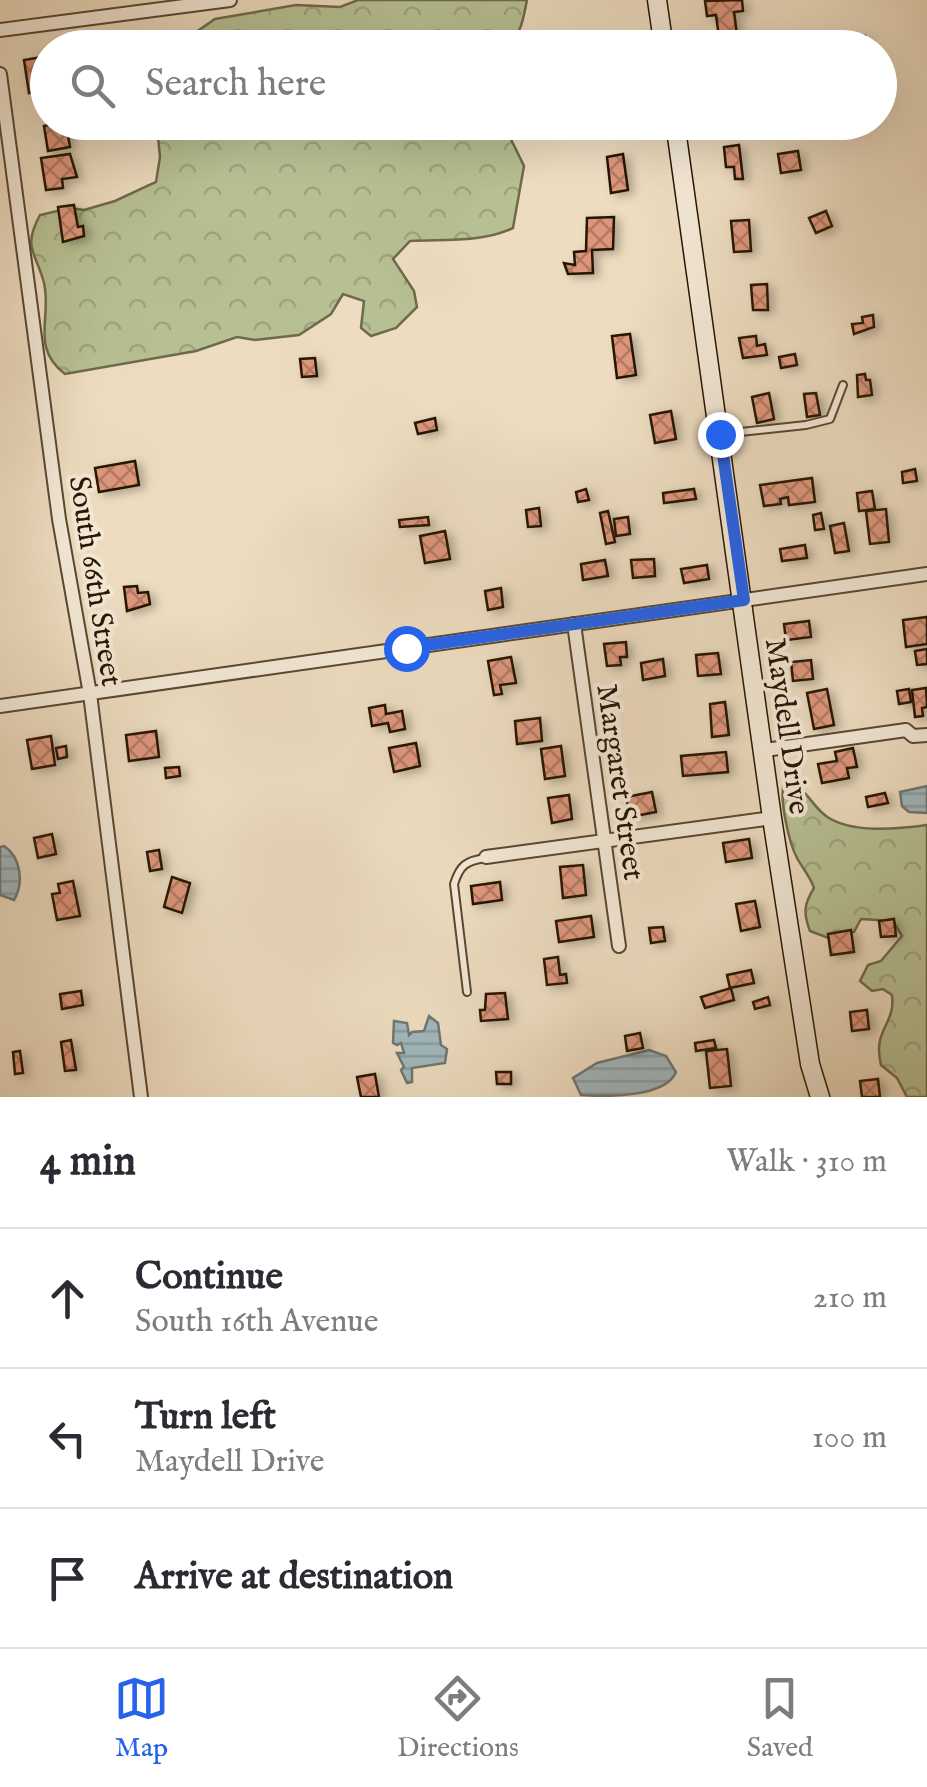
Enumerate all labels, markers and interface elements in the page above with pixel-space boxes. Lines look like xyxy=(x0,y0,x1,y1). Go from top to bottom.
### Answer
search box xyxy=(30,30,897,140)
icon: search xyxy=(65,58,120,113)
text: Search here xyxy=(145,61,326,109)
route end xyxy=(698,412,744,458)
street label: South 66th Street xyxy=(59,473,129,689)
route start xyxy=(384,626,430,672)
street label: Maydell Drive xyxy=(755,636,817,817)
street label: Margaret Street xyxy=(586,682,652,883)
text: 4 min xyxy=(40,1136,136,1189)
text: Walk · 310 m xyxy=(727,1142,887,1183)
text: Continue xyxy=(135,1254,283,1302)
icon: ahead xyxy=(40,1271,95,1326)
text: 210 m xyxy=(813,1278,887,1319)
text: South 16th Avenue xyxy=(135,1302,378,1343)
text: Turn left xyxy=(135,1394,276,1442)
icon: left xyxy=(40,1411,95,1466)
text: 100 m xyxy=(812,1418,887,1459)
text: Maydell Drive xyxy=(135,1442,324,1483)
icon: arrive xyxy=(40,1551,95,1606)
text: Arrive at destination xyxy=(135,1554,453,1602)
tab: Map xyxy=(114,1671,169,1766)
tab: Directions xyxy=(397,1671,519,1766)
tab: Saved xyxy=(747,1671,813,1766)

